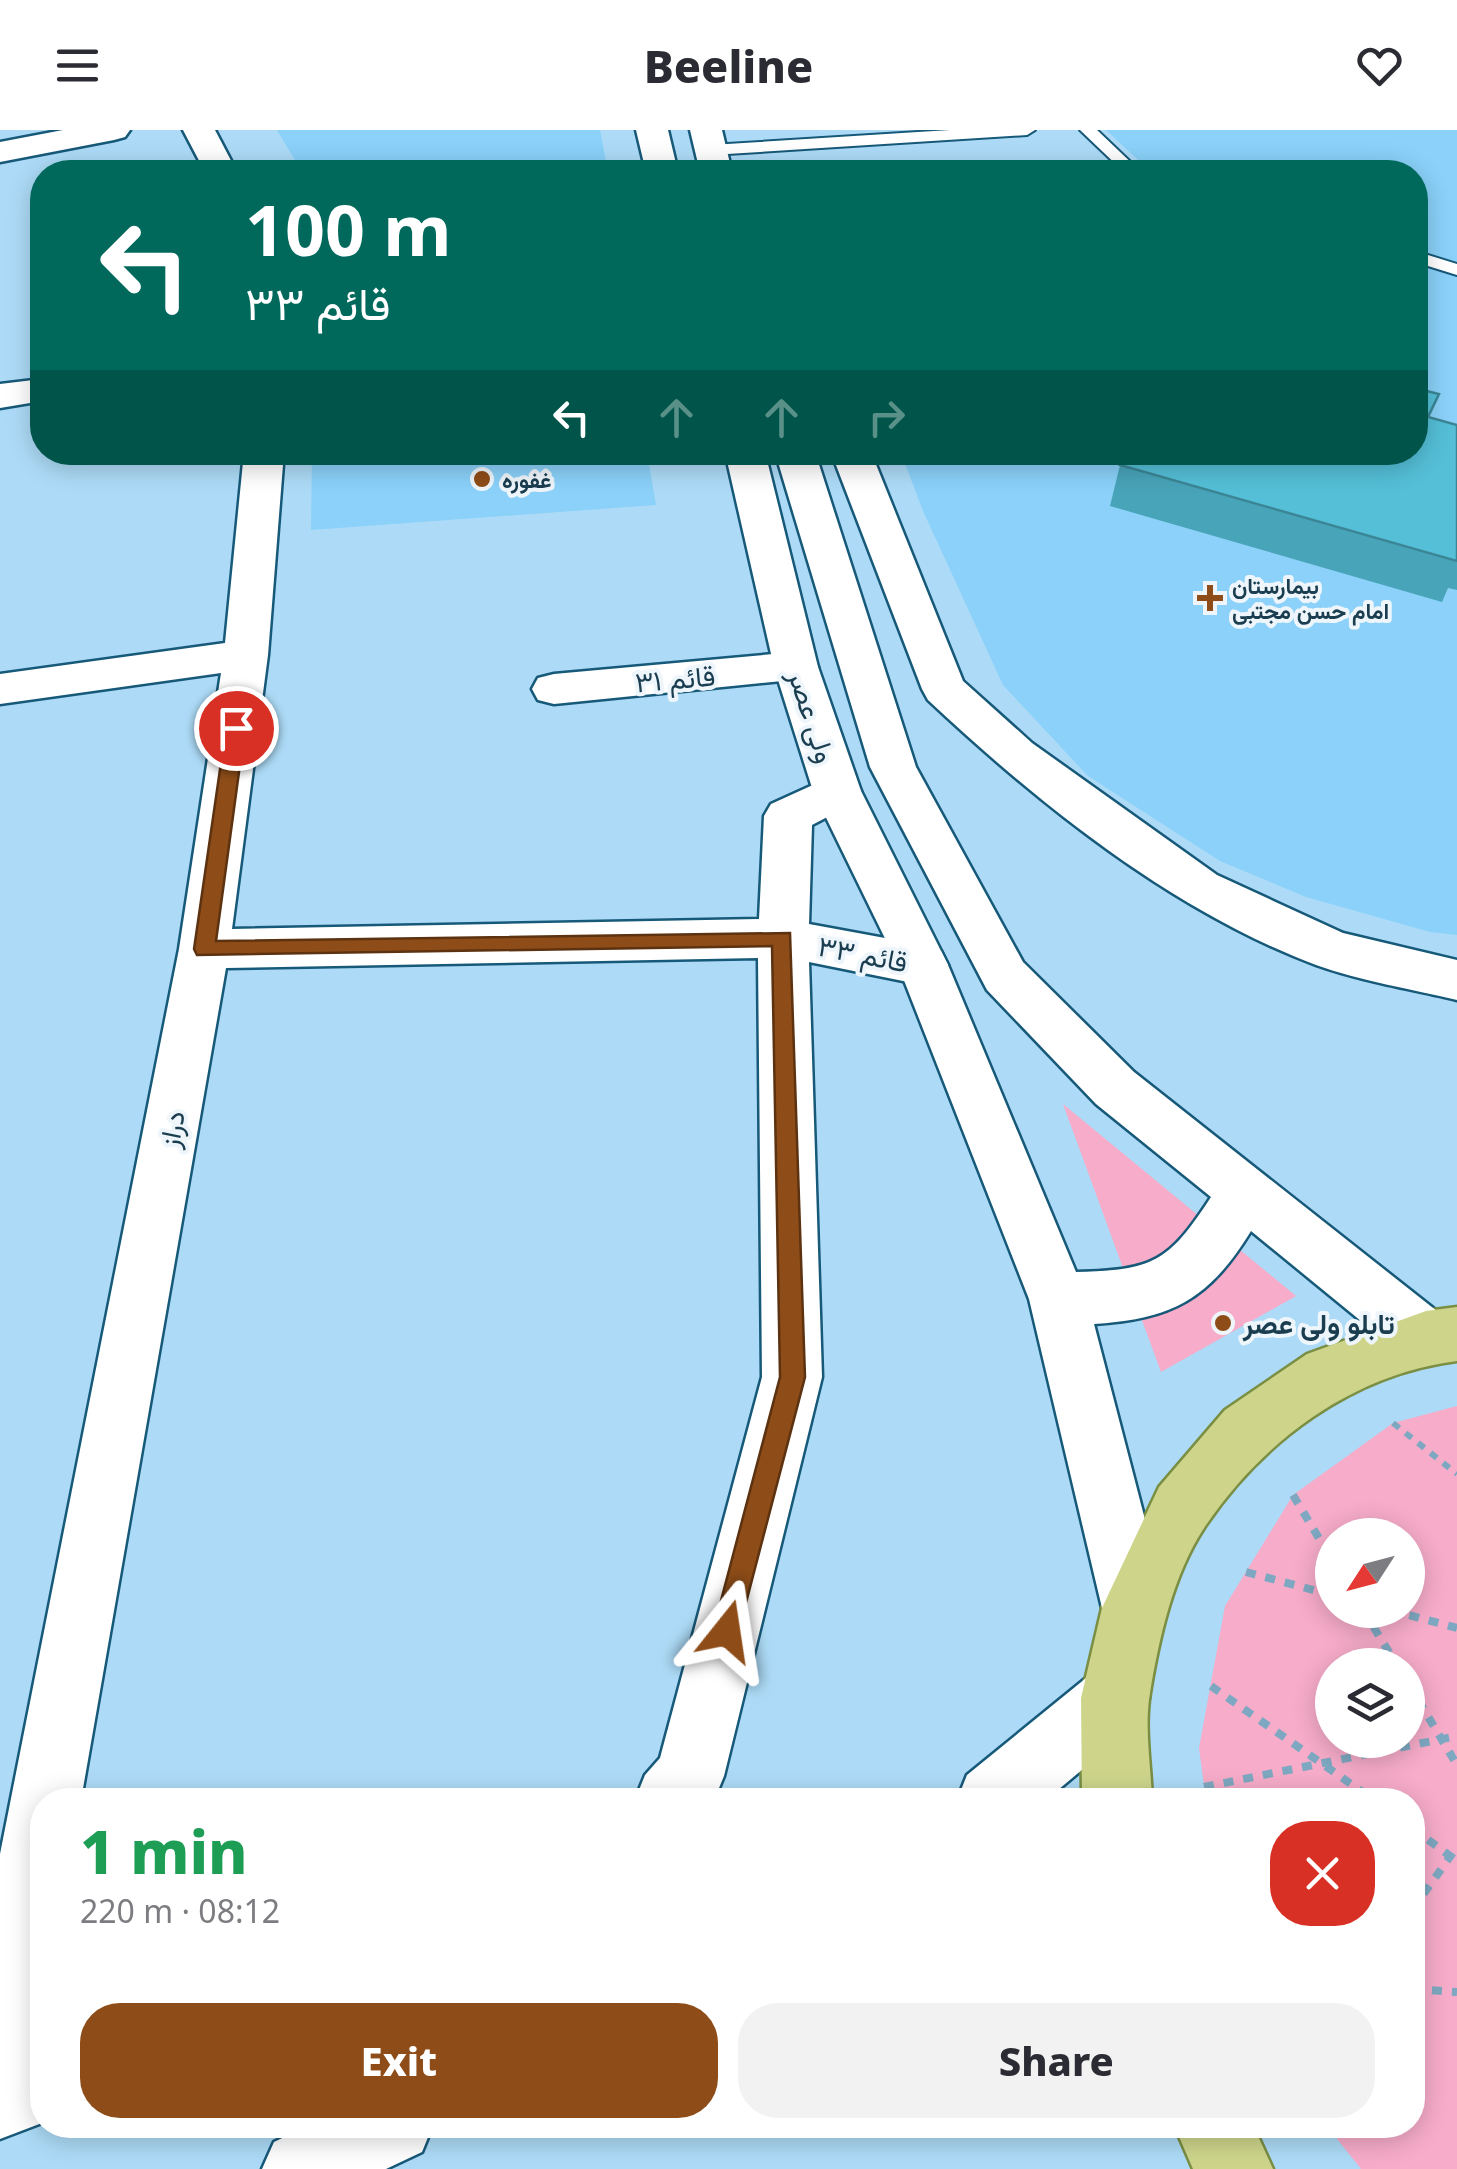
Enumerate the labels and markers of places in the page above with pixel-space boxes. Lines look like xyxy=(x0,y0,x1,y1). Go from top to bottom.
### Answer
place label: غفوره xyxy=(502,464,552,494)
marker: غفوره xyxy=(471,468,493,490)
place label: بیمارستان امام حسن مجتبی xyxy=(1232,570,1389,626)
marker: بیمارستان امام حسن مجتبی xyxy=(1197,585,1223,611)
pin xyxy=(194,686,279,771)
place label: تابلو ولی عصر xyxy=(1242,1304,1395,1342)
marker: تابلو ولی عصر xyxy=(1212,1312,1234,1334)

